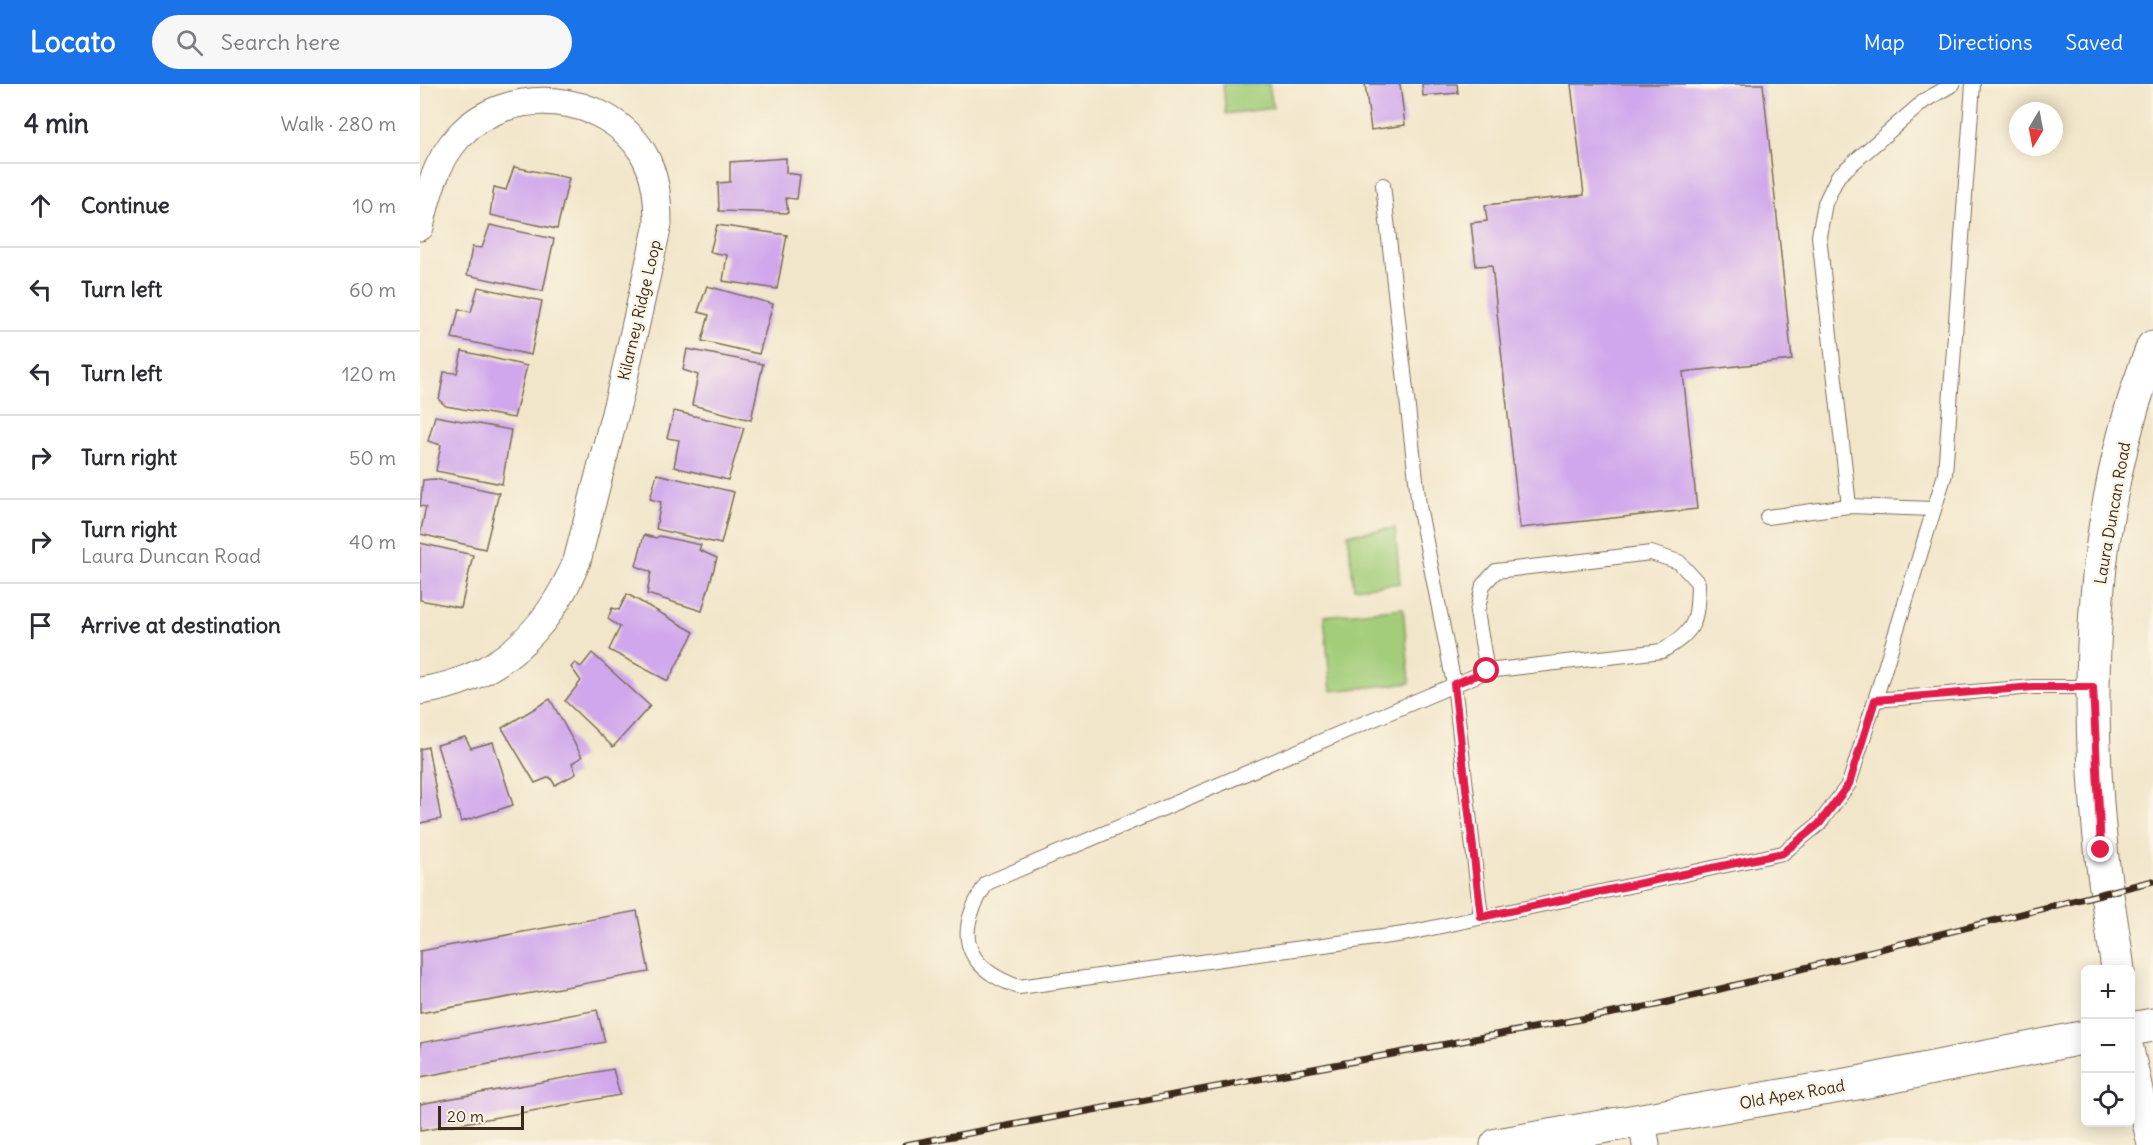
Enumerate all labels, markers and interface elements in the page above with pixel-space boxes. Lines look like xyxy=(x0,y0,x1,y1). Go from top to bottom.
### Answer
search box xyxy=(152,15,572,69)
text: Locato xyxy=(30,24,116,60)
icon: search xyxy=(173,26,206,59)
text: Search here xyxy=(221,28,340,56)
text: Map xyxy=(1864,29,1905,56)
text: Directions xyxy=(1938,29,2032,56)
text: Saved xyxy=(2065,29,2123,56)
north arrow xyxy=(2009,102,2063,156)
text: 4 min xyxy=(24,107,89,140)
text: Walk · 280 m xyxy=(280,111,396,136)
icon: ahead xyxy=(24,189,57,222)
text: Continue xyxy=(81,191,170,219)
text: 10 m xyxy=(353,193,396,218)
street label: Kilarney Ridge Loop xyxy=(613,238,665,382)
icon: left xyxy=(24,273,57,306)
text: Turn left xyxy=(81,275,162,303)
text: 60 m xyxy=(349,277,396,302)
icon: left xyxy=(24,357,57,390)
text: Turn left xyxy=(81,359,162,387)
text: 120 m xyxy=(342,361,396,386)
street label: Laura Duncan Road xyxy=(2090,440,2134,586)
icon: right xyxy=(24,441,57,474)
text: Turn right xyxy=(81,443,177,471)
text: 50 m xyxy=(349,445,396,470)
text: Turn right xyxy=(81,515,177,543)
icon: right xyxy=(24,525,57,558)
text: 40 m xyxy=(349,529,396,554)
text: Laura Duncan Road xyxy=(81,543,261,568)
icon: arrive xyxy=(24,609,57,642)
text: Arrive at destination xyxy=(81,611,281,639)
route start xyxy=(1473,657,1499,683)
route end xyxy=(2087,836,2113,862)
map controls xyxy=(2081,965,2135,1127)
button: + xyxy=(2081,965,2135,1019)
button: − xyxy=(2081,1019,2135,1073)
button: locate xyxy=(2081,1073,2135,1127)
street label: Old Apex Road xyxy=(1738,1075,1846,1113)
scale bar xyxy=(438,1103,524,1130)
text: 20 m xyxy=(447,1106,484,1126)

